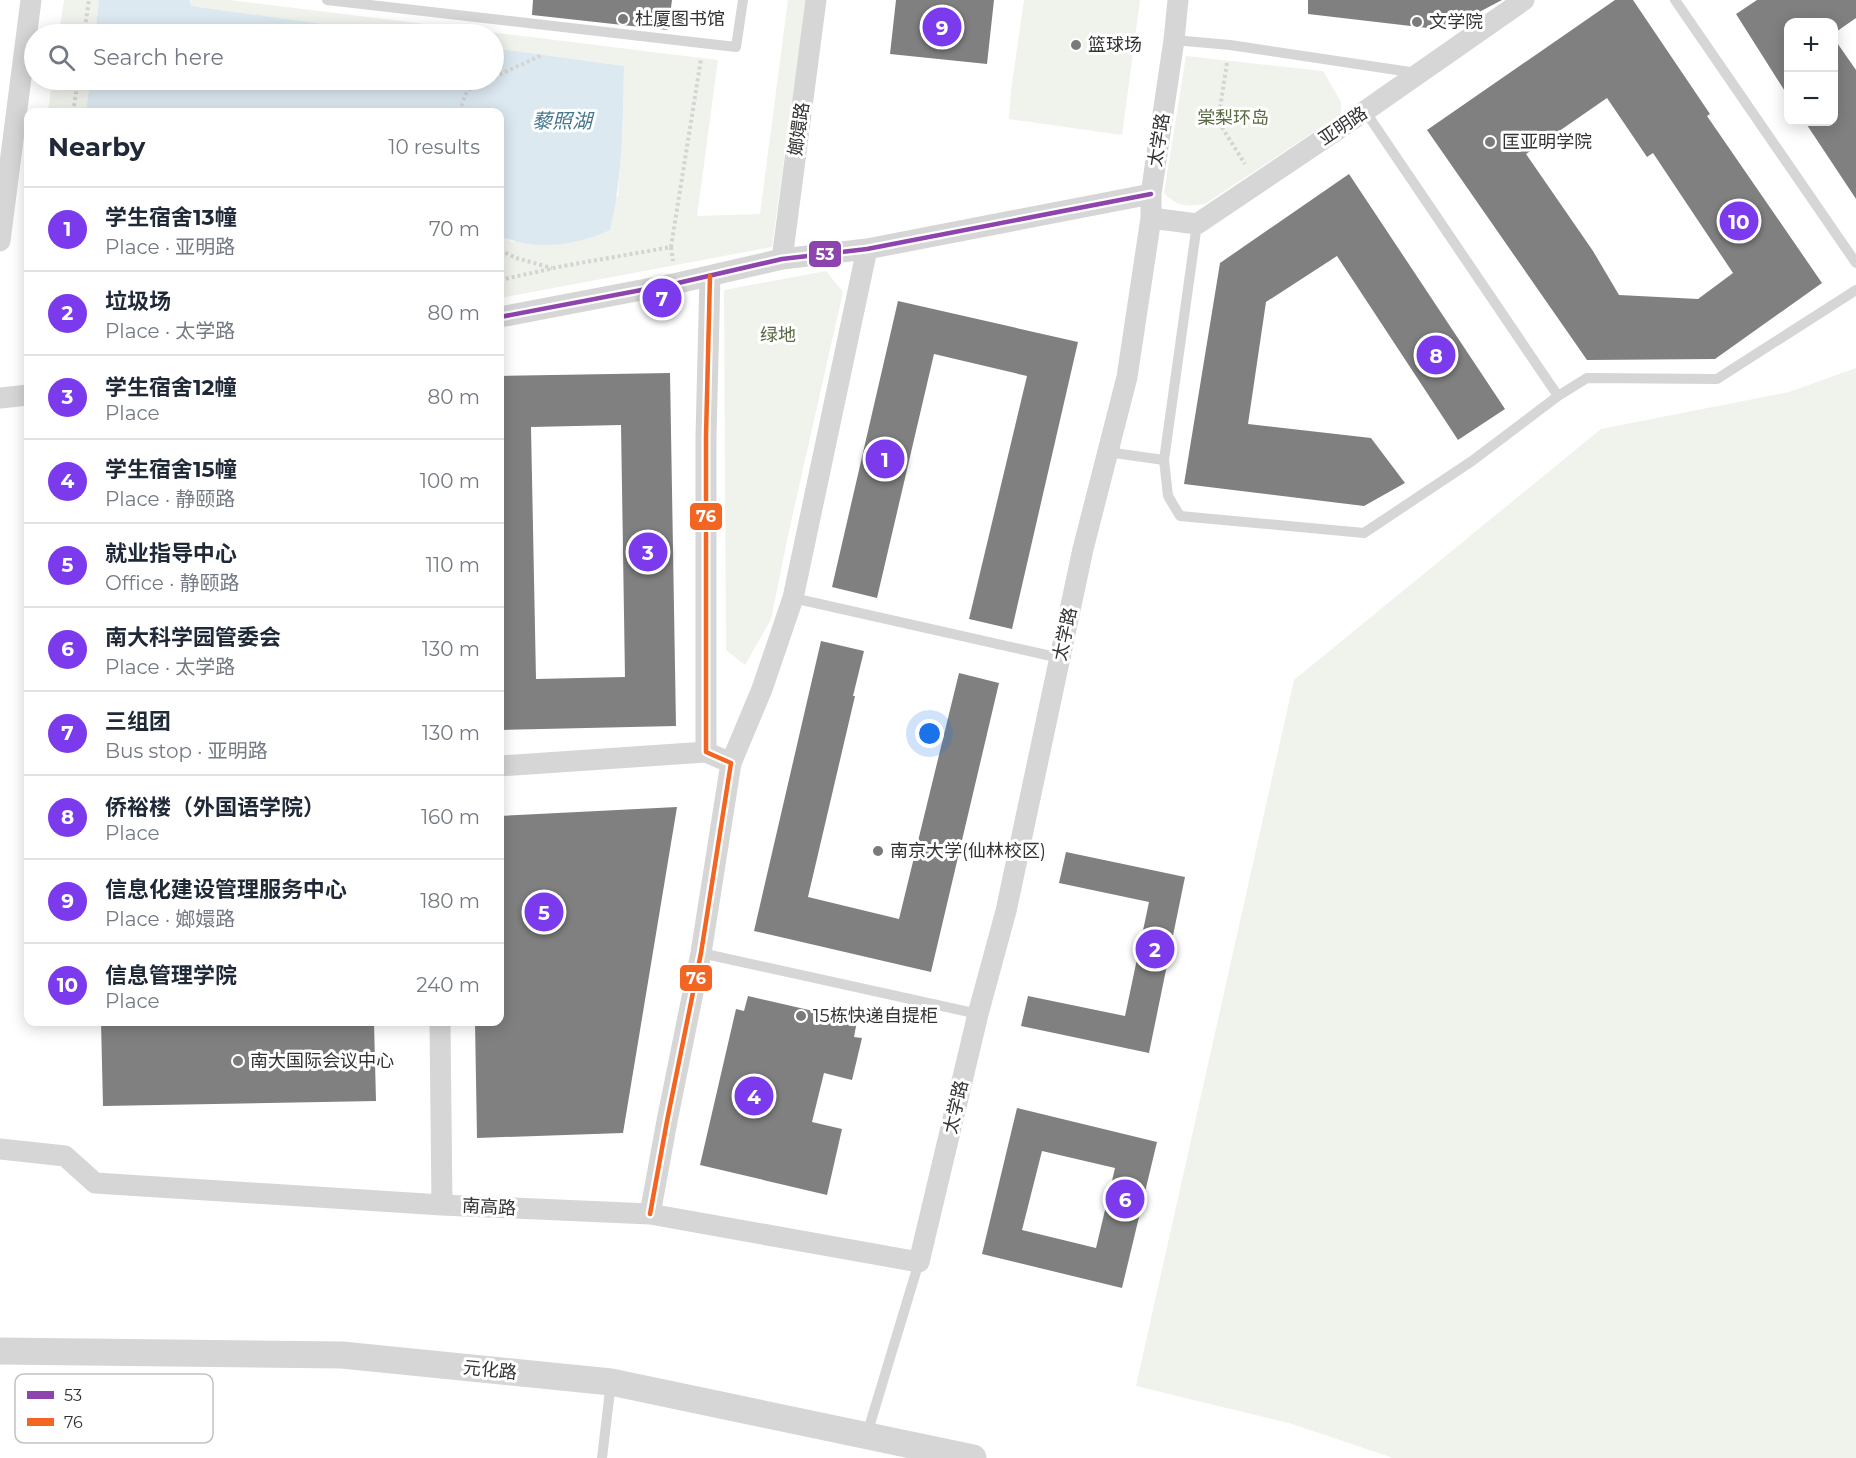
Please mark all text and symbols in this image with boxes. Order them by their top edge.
pin: 9 [922,4,962,50]
place label: 杜厦图书馆 [635,8,725,30]
place label: 文学院 [1429,11,1483,33]
marker: 杜厦图书馆 [616,12,630,26]
marker: 文学院 [1410,15,1424,29]
map controls [1784,18,1838,126]
button: + [1784,18,1838,72]
search box [24,24,504,90]
place label: 篮球场 [1088,34,1142,56]
marker: 篮球场 [1069,38,1083,52]
icon: search [45,41,78,74]
text: Search here [93,44,224,71]
button: − [1784,72,1838,126]
street label: 嫏嬛路 [784,101,814,157]
street label: 亚明路 [1314,102,1372,150]
park label: 棠梨环岛 [1197,107,1269,129]
water label: 藜照湖 [532,109,595,133]
street label: 太学路 [1144,112,1174,168]
text: Nearby [48,131,145,163]
place label: 匡亚明学院 [1502,131,1592,153]
text: 10 results [388,135,480,159]
marker: 匡亚明学院 [1483,135,1497,149]
pin: 10 [1720,198,1758,244]
text: 学生宿舍13幢 [105,204,237,231]
text: 1 [64,217,71,241]
text: 70 m [429,217,480,241]
text: Place · 亚明路 [105,235,235,259]
line badge: 53 [808,240,842,268]
text: 53 [816,245,834,264]
pin: 7 [642,276,682,320]
text: 垃圾场 [105,288,171,315]
text: 2 [62,301,73,325]
text: 80 m [428,301,480,325]
text: Place · 太学路 [105,319,235,343]
park label: 绿地 [760,324,796,346]
pin: 8 [1416,332,1456,378]
text: 学生宿舍12幢 [105,374,237,401]
text: 3 [62,385,73,409]
text: 80 m [428,385,480,409]
text: Place [105,401,160,425]
pin: 1 [866,436,904,482]
text: 学生宿舍15幢 [105,456,237,483]
text: 4 [61,469,74,493]
text: 100 m [420,469,480,493]
text: Place · 静颐路 [105,487,235,511]
line badge: 76 [689,502,723,531]
text: 76 [696,507,716,526]
pin: 3 [628,530,668,574]
text: 就业指导中心 [105,540,237,567]
text: 5 [62,553,73,577]
text: 110 m [426,553,480,577]
text: Office · 静颐路 [105,571,239,595]
street label: 太学路 [1049,605,1081,663]
text: 南大科学园管委会 [105,624,281,651]
text: 6 [61,637,74,661]
text: 130 m [422,637,480,661]
text: Place · 太学路 [105,655,235,679]
text: 三组团 [105,708,171,735]
your location [915,719,944,748]
text: 7 [61,721,74,745]
text: 130 m [422,721,480,745]
text: Bus stop · 亚明路 [105,739,268,763]
text: 侨裕楼（外国语学院） [105,794,325,821]
text: 8 [61,805,74,829]
text: 160 m [421,805,480,829]
text: Place [105,821,160,845]
place label: 南京大学(仙林校区) [890,840,1046,862]
marker: 南京大学(仙林校区) [871,844,885,858]
text: 信息化建设管理服务中心 [105,876,347,903]
text: 9 [61,889,74,913]
text: 180 m [420,889,480,913]
pin: 5 [524,890,564,934]
text: Place · 嫏嬛路 [105,907,235,931]
pin: 2 [1136,926,1174,972]
text: 信息管理学院 [105,962,237,989]
line badge: 76 [679,964,713,992]
text: 76 [686,969,706,988]
text: 10 [57,973,78,997]
text: 240 m [416,973,480,997]
text: Place [105,989,160,1013]
place label: 15栋快递自提柜 [813,1005,938,1027]
marker: 15栋快递自提柜 [794,1009,808,1023]
place label: 南大国际会议中心 [250,1050,394,1072]
marker: 南大国际会议中心 [231,1054,245,1068]
pin: 4 [734,1074,774,1118]
street label: 太学路 [939,1078,973,1136]
pin: 6 [1106,1176,1144,1222]
street label: 南高路 [461,1195,517,1219]
street label: 元化路 [462,1356,518,1384]
legend [15,1374,213,1443]
text: 53 [64,1386,82,1405]
text: 76 [64,1413,83,1432]

